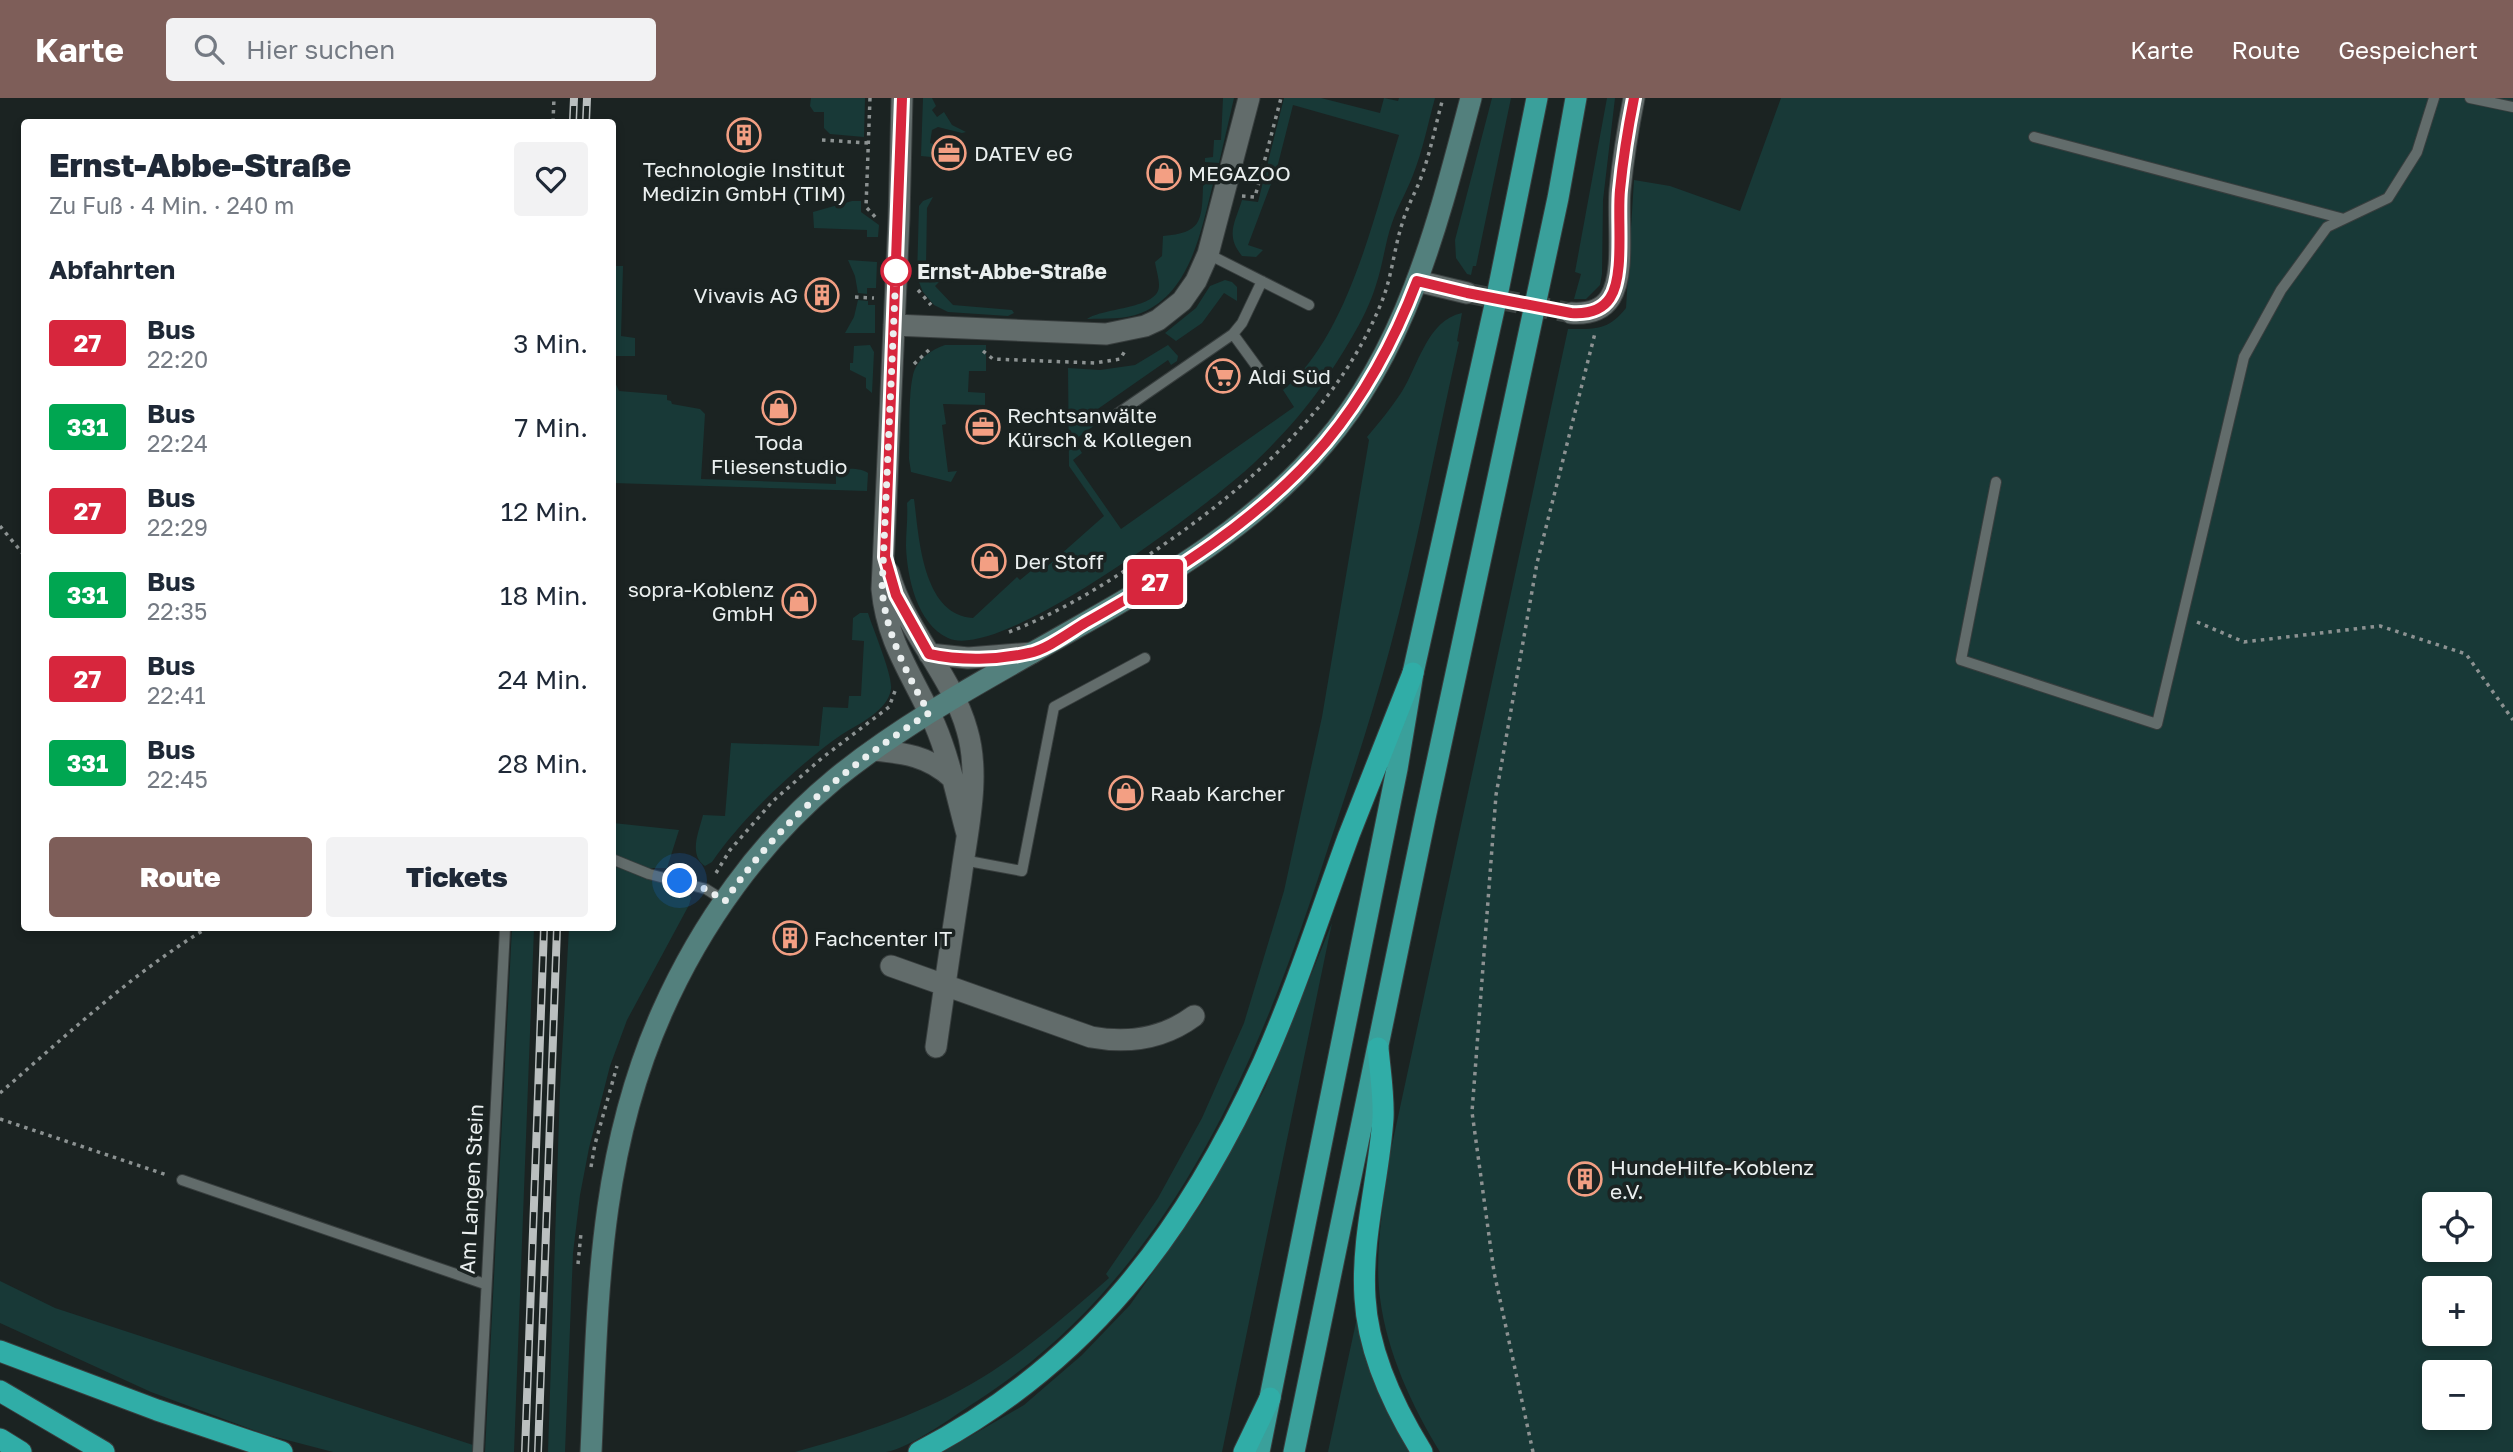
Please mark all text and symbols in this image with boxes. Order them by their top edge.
search box [166,18,656,81]
text: Karte [35,30,124,69]
icon: search [190,30,228,68]
text: Hier suchen [246,34,395,65]
text: Karte [2130,35,2194,64]
text: Route [2232,35,2300,64]
text: Gespeichert [2338,35,2478,64]
building icon: Technologie Institut Medizin GmbH (TIM) [725,116,763,154]
office icon: DATEV eG [930,134,968,172]
place label: DATEV eG [974,140,1073,166]
button: heart [514,142,588,216]
text: Ernst-Abbe-Straße [49,145,351,184]
shop icon: MEGAZOO [1145,154,1183,192]
place label: Technologie Institut Medizin GmbH (TIM) [642,156,846,206]
place label: MEGAZOO [1188,160,1291,186]
text: Zu Fuß · 4 Min. · 240 m [49,191,294,219]
text: Abfahrten [49,254,175,285]
marker: Ernst-Abbe-Straße [881,256,911,286]
place label: Ernst-Abbe-Straße [917,258,1107,284]
building icon: Vivavis AG [803,276,841,314]
place label: Vivavis AG [694,282,798,308]
text: Bus [147,314,195,345]
text: 27 [74,328,101,357]
text: 3 Min. [513,328,588,359]
text: 22:20 [147,345,208,373]
supermarket icon: Aldi Süd [1204,357,1242,395]
place label: Aldi Süd [1248,363,1331,389]
shop icon: Toda Fliesenstudio [760,389,798,427]
text: Bus [147,398,195,429]
place label: Rechtsanwälte Kürsch & Kollegen [1007,402,1192,452]
office icon: Rechtsanwälte Kürsch & Kollegen [964,408,1002,446]
text: 331 [67,412,108,441]
text: 7 Min. [515,412,588,443]
text: 22:24 [147,429,208,457]
place label: Toda Fliesenstudio [711,429,847,479]
text: Bus [147,482,195,513]
text: 27 [74,496,101,525]
text: 12 Min. [501,496,588,527]
text: 22:29 [147,513,208,541]
shop icon: Der Stoff [970,542,1008,580]
place label: Der Stoff [1014,548,1104,574]
line badge: 27 [1124,559,1186,605]
text: Bus [147,566,195,597]
text: 27 [1141,567,1169,596]
place label: sopra-Koblenz GmbH [628,576,774,626]
text: 331 [67,580,108,609]
text: 18 Min. [500,580,588,611]
shop icon: sopra-Koblenz GmbH [780,582,818,620]
text: 22:35 [147,597,207,625]
text: Bus [147,650,195,681]
text: 27 [74,664,101,693]
text: 24 Min. [497,664,588,695]
text: 22:41 [147,681,206,709]
text: Bus [147,734,195,765]
text: 331 [67,748,108,777]
text: 28 Min. [497,748,588,779]
text: 22:45 [147,765,208,793]
shop icon: Raab Karcher [1107,774,1145,812]
place label: Raab Karcher [1150,780,1285,806]
button: Route [49,837,312,917]
button: Tickets [326,837,588,917]
your location [662,863,697,898]
building icon: Fachcenter IT [771,919,809,957]
place label: Fachcenter IT [814,925,952,951]
street label: Am Langen Stein [454,1103,488,1275]
place label: HundeHilfe-Koblenz e.V. [1610,1154,1814,1204]
building icon: HundeHilfe-Koblenz e.V. [1566,1160,1604,1198]
map controls [2422,1192,2492,1430]
button: locate [2422,1192,2492,1262]
button: + [2422,1276,2492,1346]
button: − [2422,1360,2492,1430]

